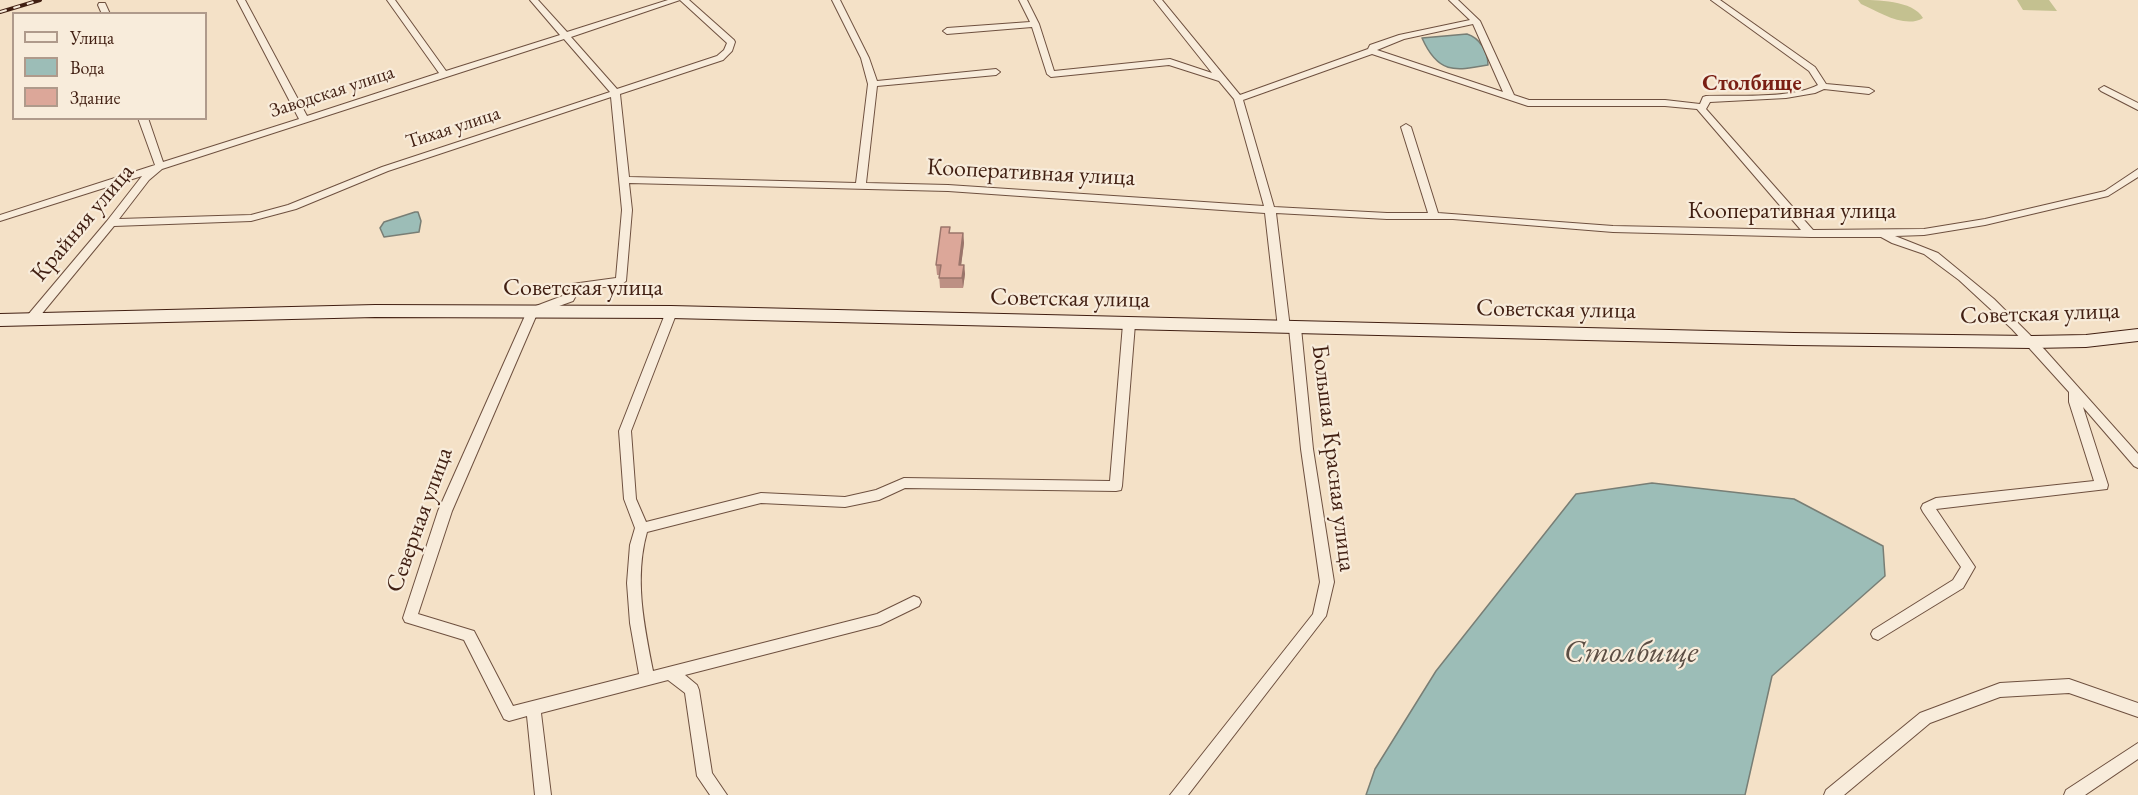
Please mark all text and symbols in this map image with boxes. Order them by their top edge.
legend [12,12,207,120]
text: Улица [70,26,114,49]
text: Вода [70,56,104,79]
street label: Заводская улица [267,61,397,123]
district label: Столбище [1702,71,1802,97]
text: Здание [70,86,120,109]
street label: Тихая улица [403,101,503,155]
street label: Кооперативная улица [926,153,1136,193]
street label: Крайняя улица [25,158,141,288]
street label: Кооперативная улица [1688,197,1896,225]
street label: Советская улица [503,274,663,302]
street label: Советская улица [990,283,1150,315]
street label: Советская улица [1476,294,1636,326]
street label: Советская улица [1960,297,2120,331]
street label: Большая Красная улица [1305,343,1361,573]
street label: Северная улица [380,444,460,596]
water label: Столбище [1564,634,1698,672]

